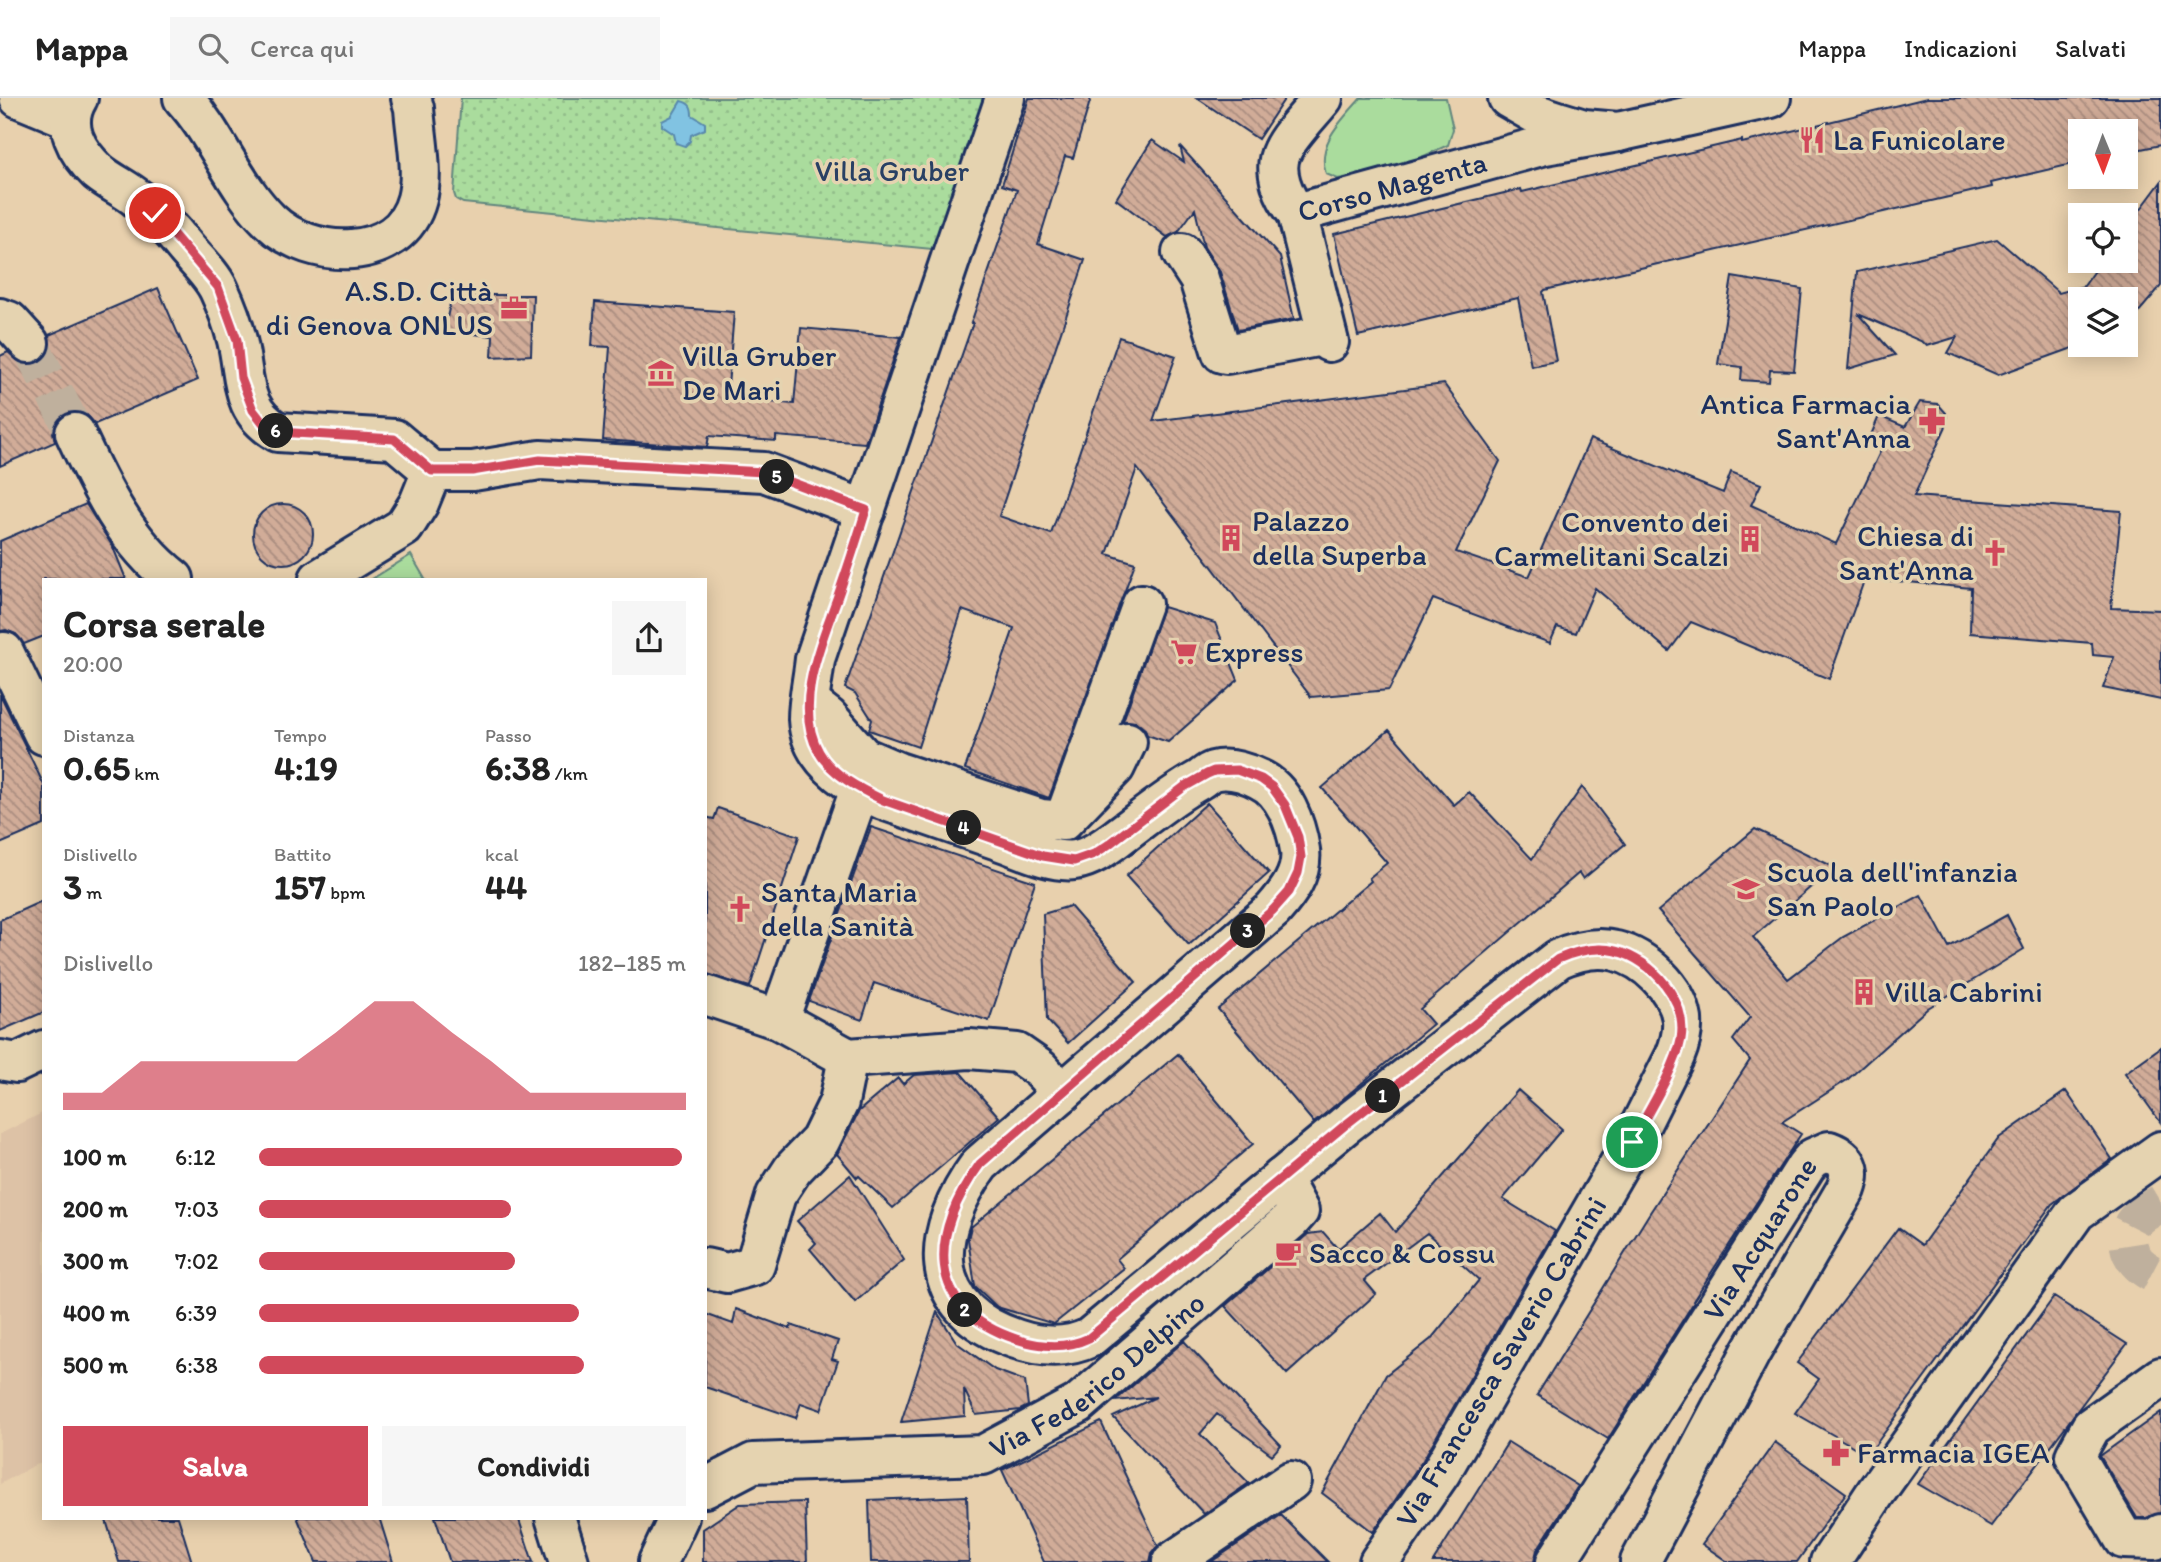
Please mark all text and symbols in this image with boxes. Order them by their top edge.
search box [170,17,660,80]
text: Mappa [35,29,128,68]
icon: search [194,29,232,67]
text: Cerca qui [250,32,354,64]
text: Mappa [1798,34,1866,63]
text: Indicazioni [1904,34,2017,63]
text: Salvati [2055,34,2126,63]
north arrow [2068,119,2138,189]
map controls [2068,119,2138,357]
place label: La Funicolare [1833,121,2006,158]
restaurant icon: La Funicolare [1797,125,1827,155]
street label: Corso Magenta [1293,143,1491,230]
park label: Villa Gruber [815,152,970,189]
pin [125,183,185,243]
icon: check [136,194,174,232]
button: locate [2068,203,2138,273]
place label: A.S.D. Città di Genova ONLUS [266,272,493,343]
button: layers [2068,287,2138,357]
office icon: A.S.D. Città di Genova ONLUS [499,293,529,323]
place label: Villa Gruber De Mari [682,337,837,408]
museum icon: Villa Gruber De Mari [646,358,676,388]
place label: Antica Farmacia Sant'Anna [1700,385,1911,456]
pharmacy icon: Antica Farmacia Sant'Anna [1917,406,1947,436]
pin: 6 [258,414,294,448]
text: 6 [270,419,281,442]
pin: 5 [760,460,794,494]
text: 5 [772,465,781,488]
place label: Palazzo della Superba [1252,502,1427,573]
place label: Convento dei Carmelitani Scalzi [1494,503,1729,574]
place label: Chiesa di Sant'Anna [1839,517,1974,588]
building icon: Palazzo della Superba [1216,523,1246,553]
building icon: Convento dei Carmelitani Scalzi [1735,524,1765,554]
church icon: Chiesa di Sant'Anna [1980,538,2010,568]
text: Corsa serale [63,601,265,647]
button: share [612,601,686,675]
place label: Express [1205,633,1304,670]
supermarket icon: Express [1169,637,1199,667]
text: 20:00 [63,650,123,678]
text: Distanza [63,724,135,747]
text: Tempo [274,724,327,747]
text: Passo [485,724,532,747]
text: 0.65 [63,747,130,789]
text: 4:19 [274,747,338,789]
text: 6:38 [485,747,550,789]
text: km [130,762,159,785]
text: /km [550,762,588,785]
pin: 4 [946,810,982,846]
text: 4 [958,816,969,839]
text: Dislivello [63,843,138,866]
text: Battito [274,843,331,866]
text: kcal [485,843,519,866]
place label: Scuola dell'infanzia San Paolo [1767,853,2018,924]
text: 3 [63,866,82,908]
text: 157 [274,866,326,908]
text: 44 [485,866,527,908]
place label: Santa Maria della Sanità [761,873,918,944]
school or university icon: Scuola dell'infanzia San Paolo [1731,874,1761,904]
text: m [82,881,102,904]
text: bpm [326,881,366,904]
church icon: Santa Maria della Sanità [725,894,755,924]
pin: 3 [1230,914,1266,948]
text: 3 [1242,919,1253,942]
text: Dislivello [63,949,153,977]
text: 182–185 m [578,949,686,977]
place label: Villa Cabrini [1885,973,2043,1010]
building icon: Villa Cabrini [1849,977,1879,1007]
pin: 1 [1366,1079,1400,1114]
text: 1 [1378,1084,1387,1107]
pin [1602,1112,1662,1172]
icon: arrive [1613,1123,1651,1161]
text: 100 m [63,1143,127,1171]
text: 6:12 [175,1143,216,1171]
street label: Via Acquarone [1694,1150,1825,1327]
street label: Via Francesca Saverio Cabrini [1387,1189,1614,1534]
text: 200 m [63,1195,128,1223]
text: 7:03 [175,1195,219,1223]
place label: Sacco & Cossu [1309,1234,1495,1271]
cafe icon: Sacco & Cossu [1273,1238,1303,1268]
text: 300 m [63,1247,128,1275]
text: 7:02 [175,1247,218,1275]
street label: Via Federico Delpino [983,1284,1212,1466]
pin: 2 [948,1292,982,1328]
text: 2 [960,1298,970,1321]
text: 400 m [63,1299,130,1327]
text: 6:39 [175,1299,217,1327]
text: 500 m [63,1351,128,1379]
text: 6:38 [175,1351,218,1379]
button: Salva [63,1426,368,1506]
button: Condividi [382,1426,686,1506]
place label: Farmacia IGEA [1857,1434,2050,1471]
pharmacy icon: Farmacia IGEA [1821,1438,1851,1468]

